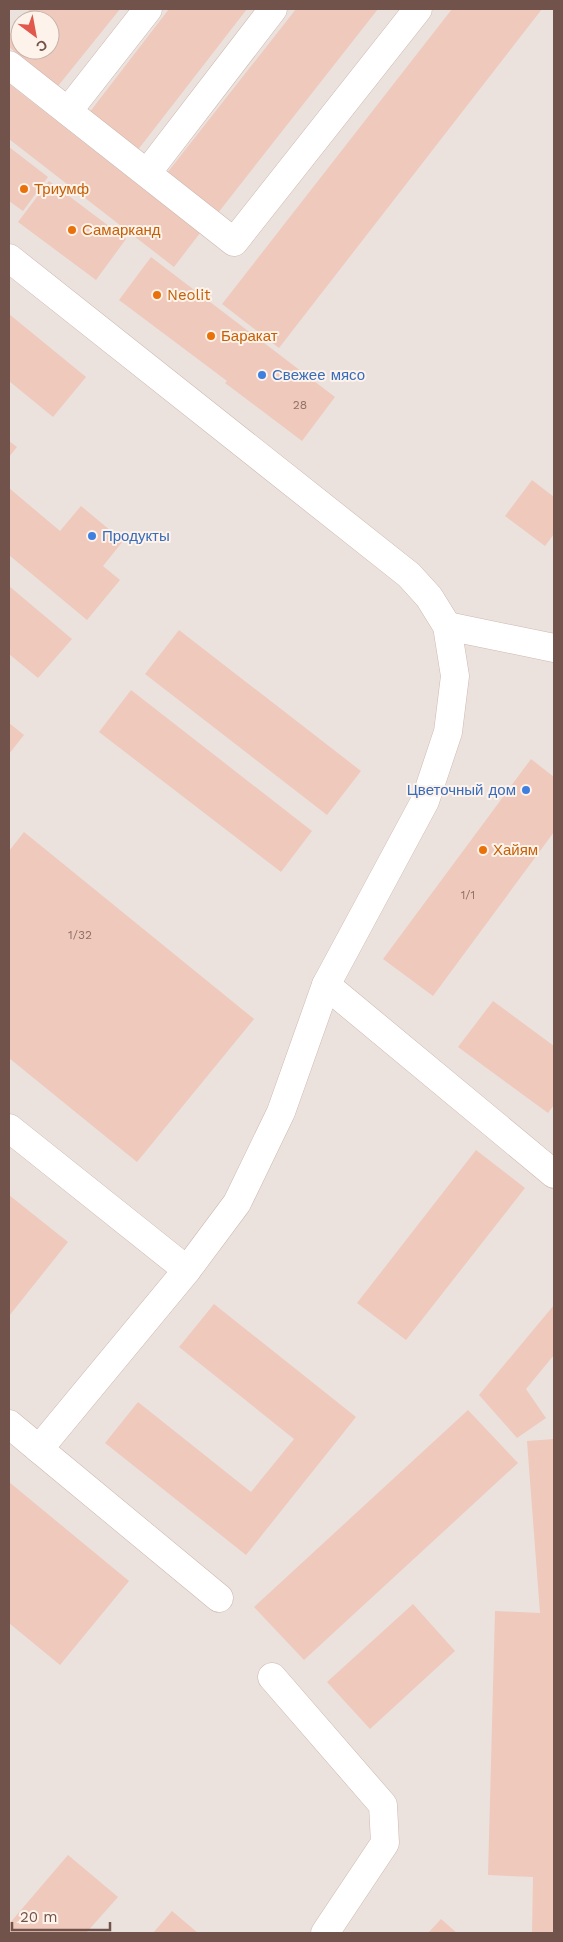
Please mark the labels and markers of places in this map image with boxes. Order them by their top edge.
place label: Триумф [34,180,89,198]
marker: Триумф [18,183,30,195]
place label: Самарканд [82,221,161,239]
marker: Самарканд [66,224,78,236]
place label: Neolit [167,286,211,304]
marker: Neolit [151,289,163,301]
place label: Баракат [221,327,278,345]
marker: Баракат [205,330,217,342]
place label: Свежее мясо [272,366,365,384]
marker: Свежее мясо [256,369,268,381]
place label: Продукты [102,527,170,545]
marker: Продукты [86,530,98,542]
place label: Цветочный дом [407,781,516,799]
marker: Цветочный дом [520,784,532,796]
place label: Хайям [493,841,538,859]
marker: Хайям [477,844,489,856]

